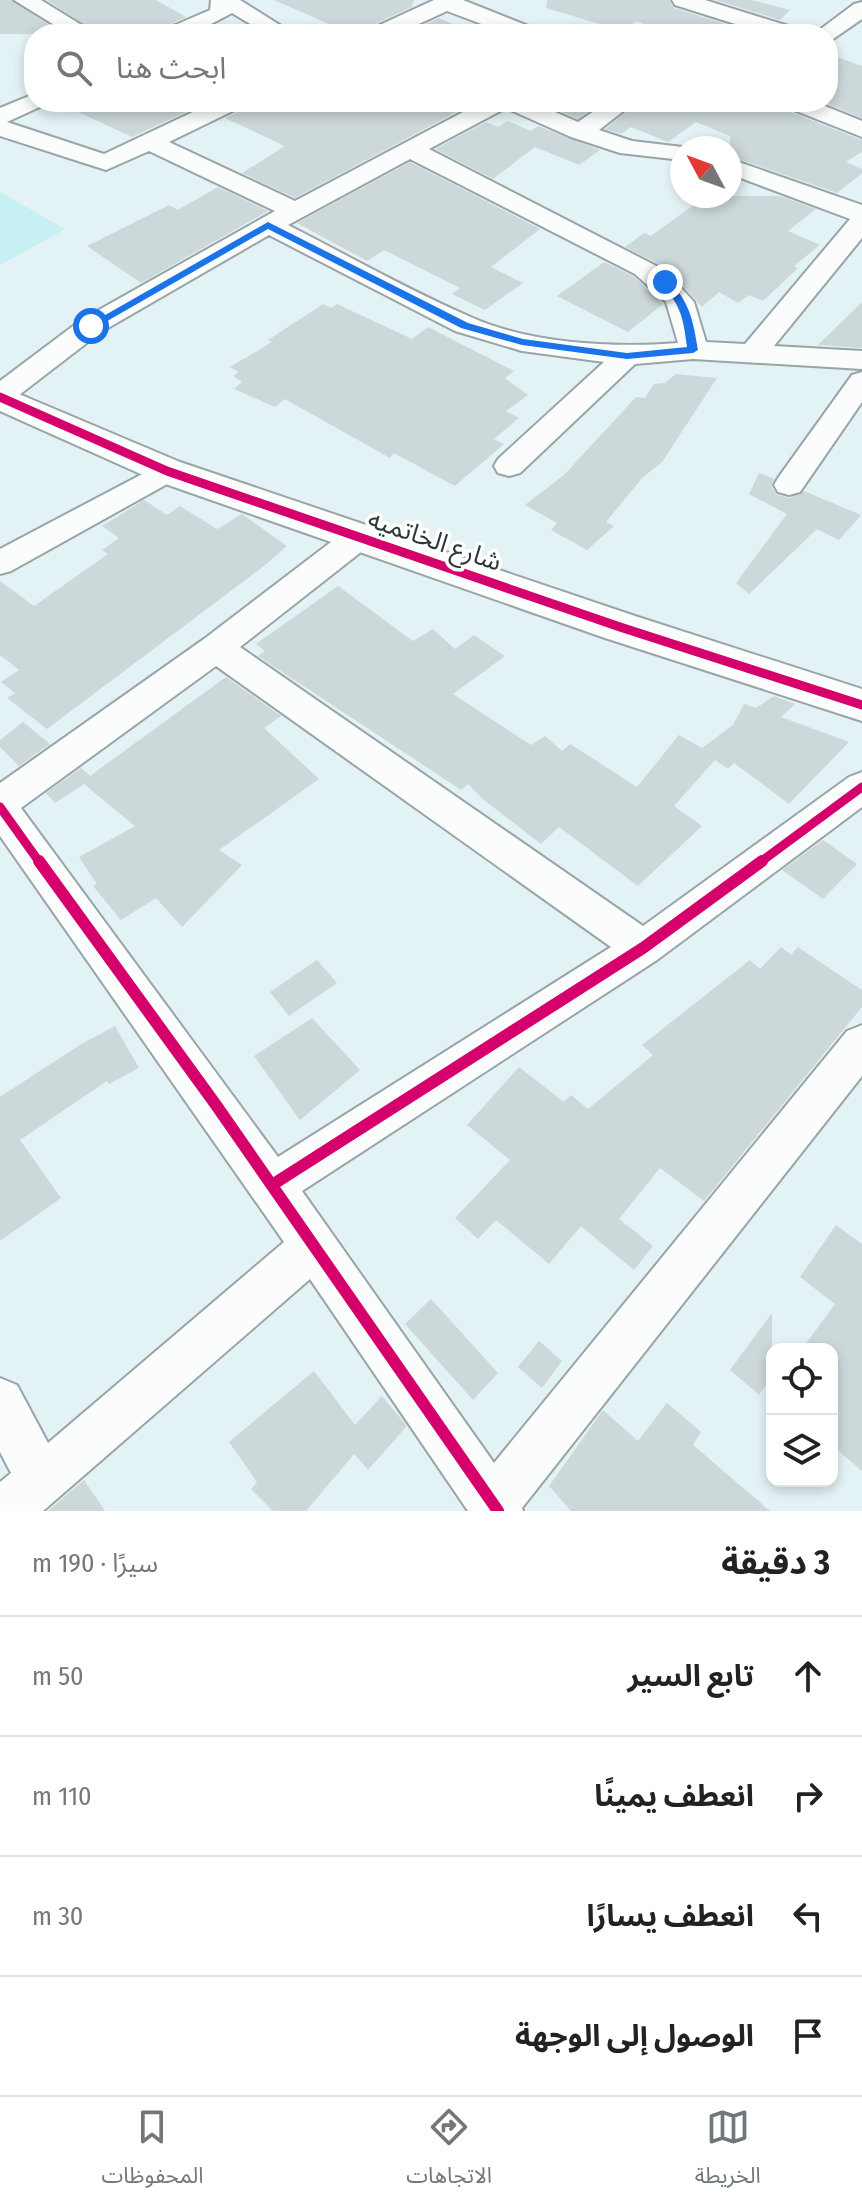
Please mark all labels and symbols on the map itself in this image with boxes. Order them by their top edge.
north arrow [670,136,742,208]
route end [647,264,683,300]
route start [73,308,109,344]
street label: شارع الخاتميه [363,503,506,581]

